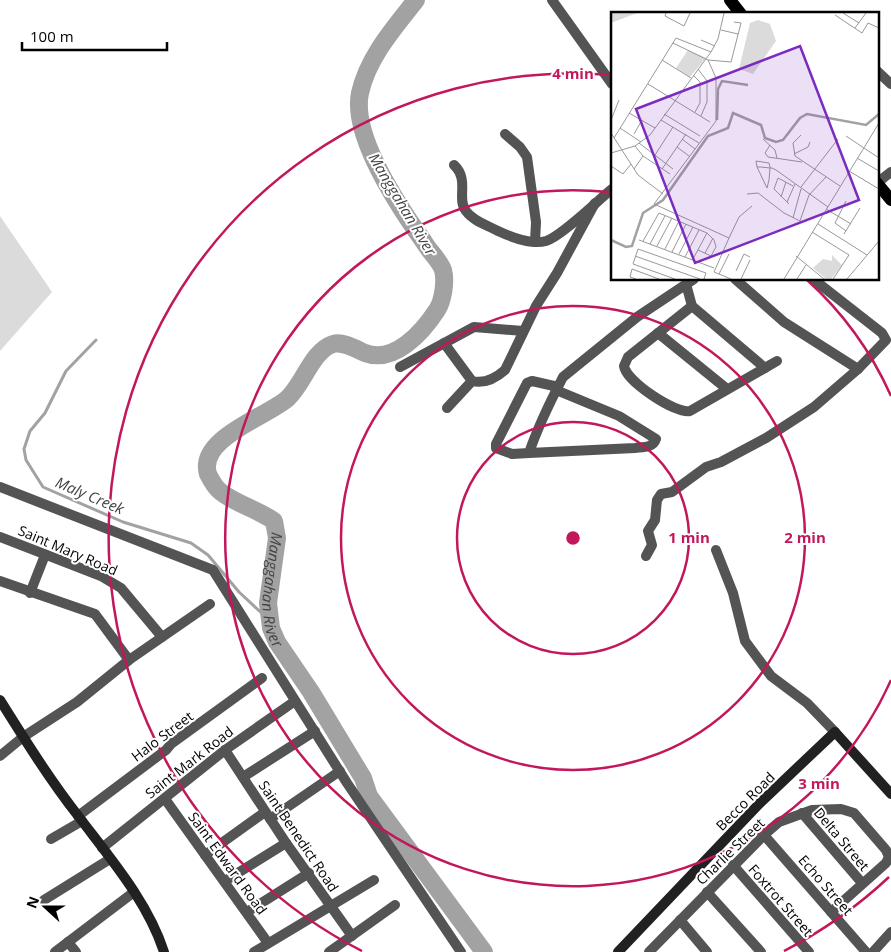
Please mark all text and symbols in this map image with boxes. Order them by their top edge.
inset map [611,12,878,280]
scale bar [22,20,168,52]
text: 100 m [30,26,74,46]
text: 4 min [552,63,594,83]
water label: Manggahan River [365,149,442,260]
water label: Maly Creek [53,472,128,519]
street label: Saint Mary Road [15,520,121,580]
text: 1 min [668,527,710,547]
text: 2 min [784,527,826,547]
centre of rings [564,529,582,547]
water label: Manggahan River [258,531,288,652]
street label: Halo Street [127,707,197,765]
street label: Saint Mark Road [141,722,237,802]
street label: Becco Road [711,767,779,835]
text: 3 min [798,773,840,793]
street label: Saint Benedict Road [255,777,343,895]
street label: Delta Street [810,803,874,875]
street label: Saint Edward Road [184,808,272,918]
street label: Charlie Street [692,813,768,889]
street label: Echo Street [794,851,858,919]
street label: Foxtrot Street [744,860,818,940]
north arrow [20,882,70,932]
text: N [21,893,43,911]

